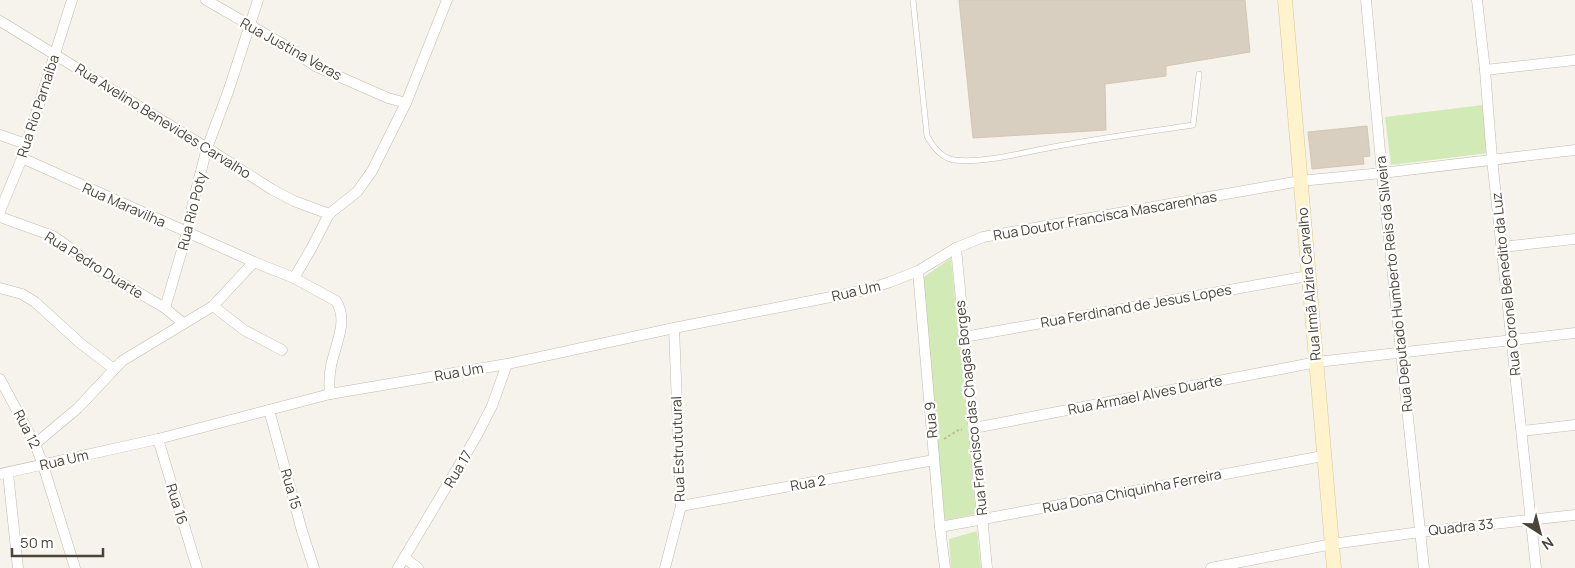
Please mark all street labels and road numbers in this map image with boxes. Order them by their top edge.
street label: Rua Justina Veras [237,13,345,84]
street label: Rua Rio Parnaíba [12,52,63,160]
street label: Rua Avelino Benevides Carvalho [72,59,255,183]
street label: Rua Deputado Humberto Reis da Silveira [1371,155,1416,413]
street label: Rua Rio Poty [173,169,211,252]
street label: Rua Maravilha [80,178,169,231]
street label: Rua Doutor Francisca Mascarenhas [992,186,1218,245]
street label: Rua Coronel Benedito da Luz [1486,191,1525,377]
street label: Rua Irmã Alzira Carvalho [1292,207,1325,361]
street label: Rua Pedro Duarte [41,227,147,302]
street label: Rua Um [830,276,882,305]
street label: Rua Ferdinand de Jesus Lopes [1039,279,1233,332]
street label: Rua Francisco das Chagas Borges [950,299,991,517]
street label: Rua Um [433,358,485,385]
street label: Rua Armael Alves Duarte [1066,370,1224,419]
street label: Rua Estrututural [666,396,689,502]
street label: Rua 9 [919,401,942,439]
street label: Rua 12 [10,406,45,451]
street label: Rua Um [38,445,90,474]
street label: Rua 17 [439,447,476,491]
street label: Rua Dona Chiquinha Ferreira [1041,464,1223,517]
street label: Rua 15 [277,466,306,511]
street label: Rua 2 [789,470,827,495]
street label: Rua 16 [162,481,193,527]
street label: Quadra 33 [1427,514,1494,539]

